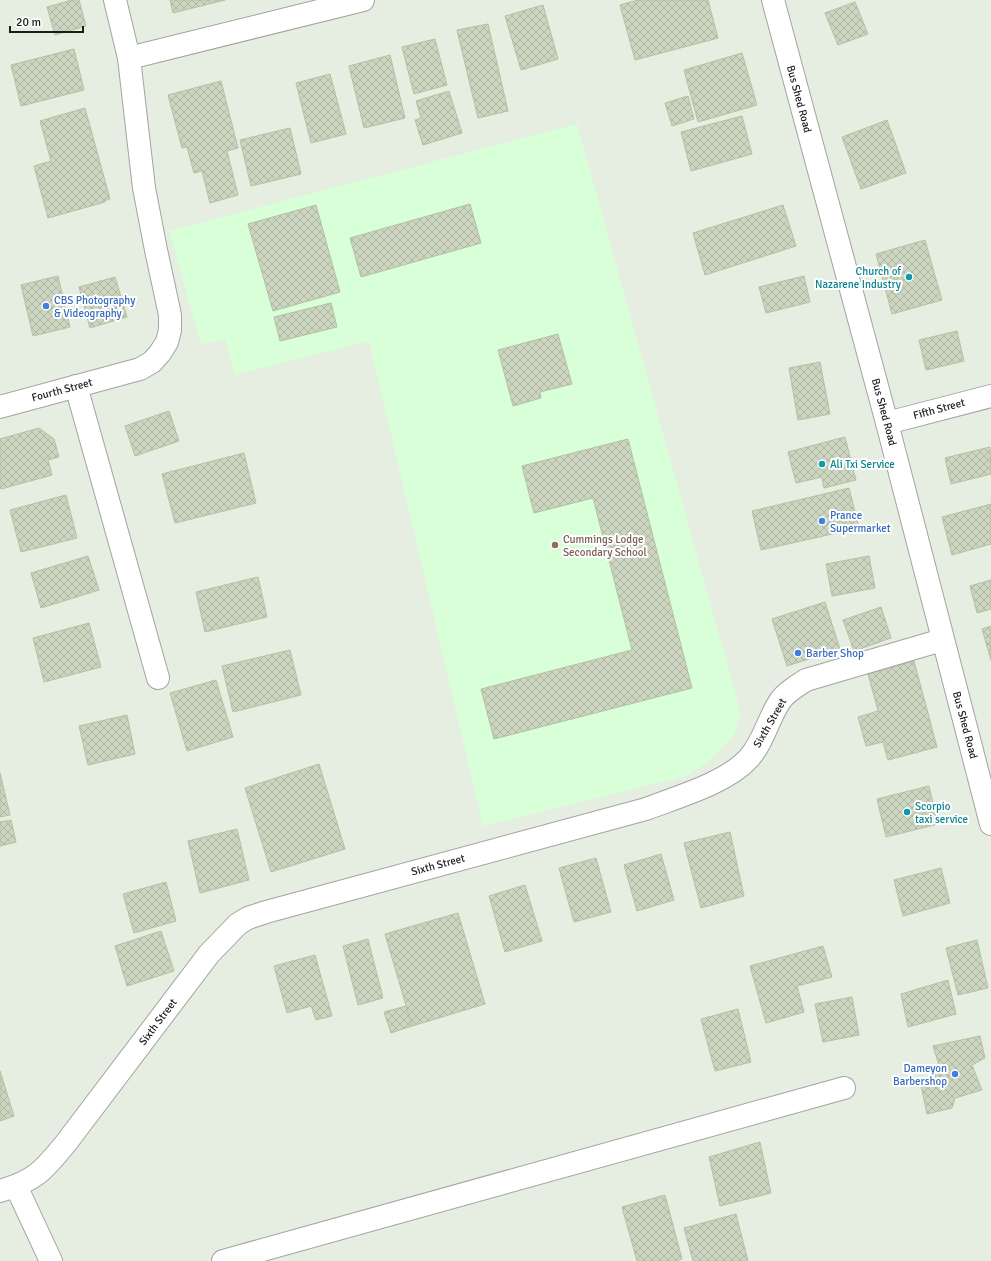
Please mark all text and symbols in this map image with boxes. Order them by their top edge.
scale bar [10,8,83,34]
text: 20 m [16,15,41,30]
street label: Bus Shed Road [784,64,814,134]
place label: Church of Nazarene Industry [815,265,902,291]
marker: Church of Nazarene Industry [904,272,914,282]
place label: CBS Photography & Videography [54,294,136,320]
marker: CBS Photography & Videography [41,301,51,311]
street label: Fourth Street [30,376,94,404]
street label: Bus Shed Road [869,377,899,447]
street label: Fifth Street [912,396,966,422]
place label: Ali Txi Service [830,458,895,471]
marker: Ali Txi Service [817,459,827,469]
place label: Prance Supermarket [830,509,891,535]
marker: Prance Supermarket [817,516,827,526]
place label: Cummings Lodge Secondary School [563,533,647,559]
marker: Cummings Lodge Secondary School [550,540,560,550]
place label: Barber Shop [806,647,864,660]
marker: Barber Shop [793,648,803,658]
street label: Bus Shed Road [950,690,980,760]
street label: Sixth Street [751,696,789,750]
place label: Scorpio taxi service [915,800,968,826]
marker: Scorpio taxi service [902,807,912,817]
street label: Sixth Street [410,852,466,878]
street label: Sixth Street [136,996,180,1048]
place label: Dameyon Barbershop [893,1062,947,1088]
marker: Dameyon Barbershop [950,1069,960,1079]

